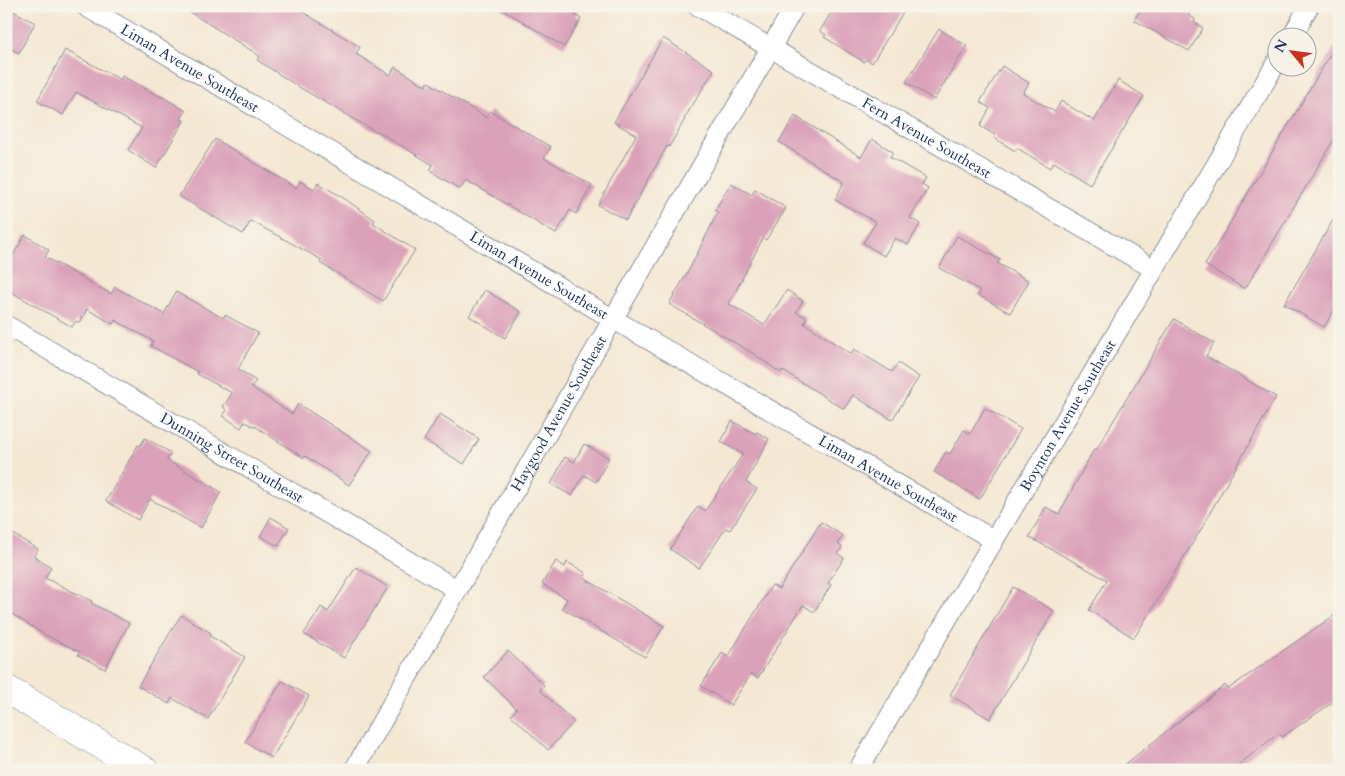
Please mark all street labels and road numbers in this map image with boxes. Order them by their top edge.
street label: Liman Avenue Southeast [117,19,263,117]
street label: Fern Avenue Southeast [858,93,995,183]
street label: Liman Avenue Southeast [466,226,612,324]
street label: Haygood Avenue Southeast [506,332,611,495]
street label: Boynton Avenue Southeast [1015,336,1120,495]
street label: Dunning Street Southeast [157,408,307,507]
street label: Liman Avenue Southeast [815,430,962,527]

